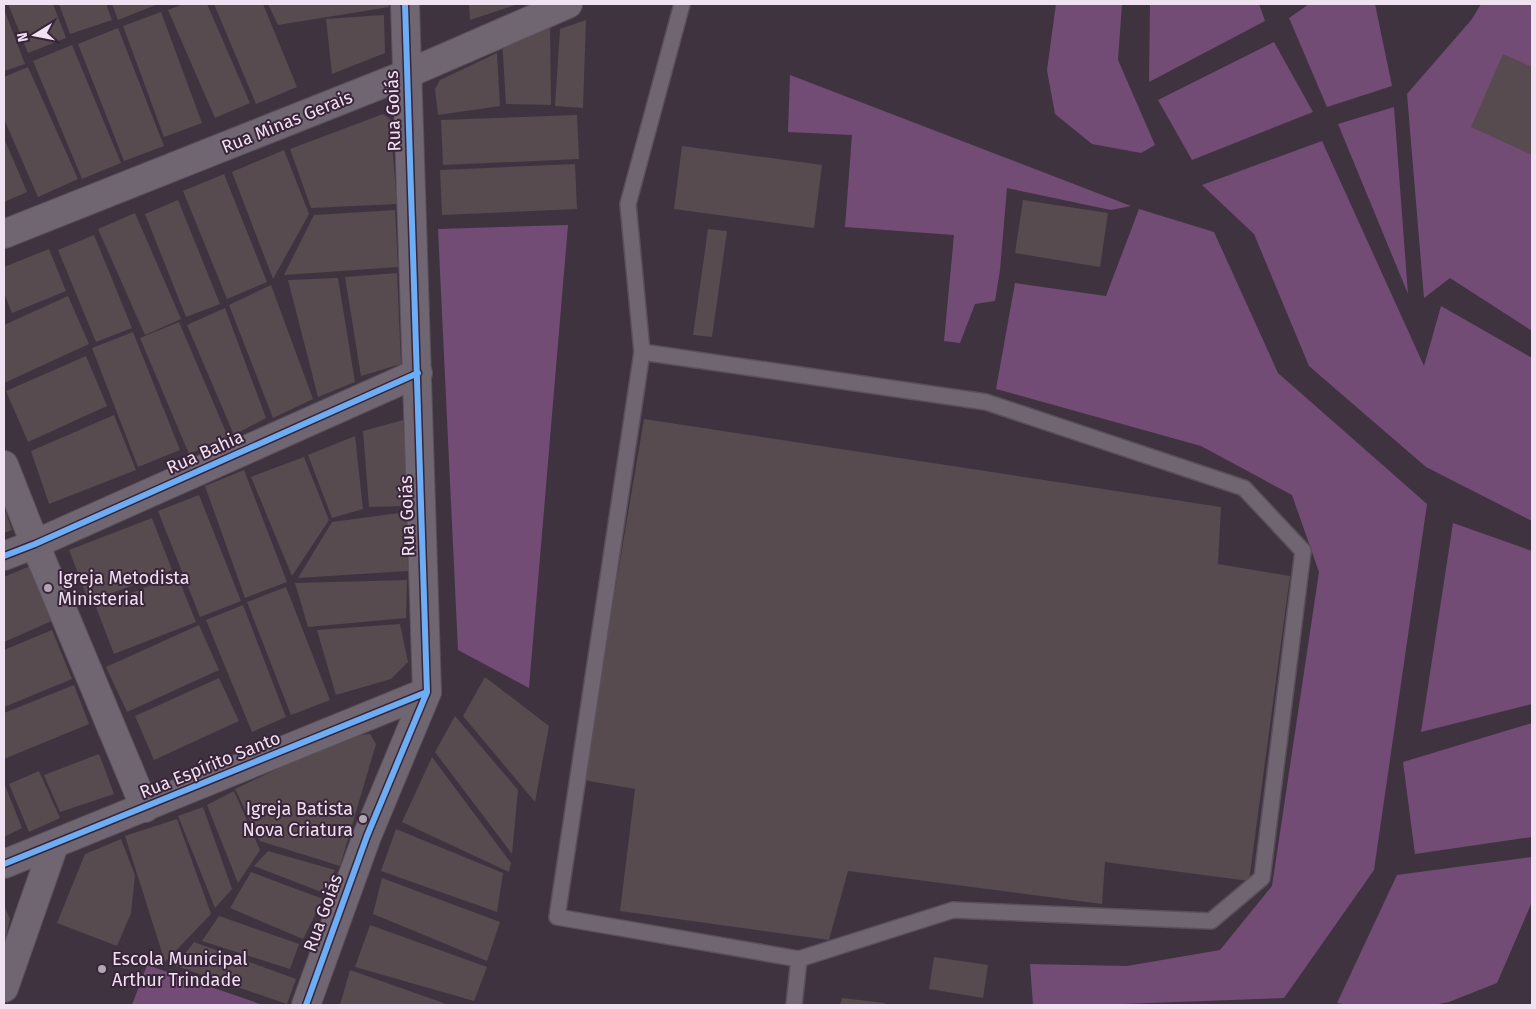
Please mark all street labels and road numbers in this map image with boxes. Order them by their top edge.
street label: Rua Goiás [381,70,405,152]
street label: Rua Minas Gerais [218,86,356,158]
street label: Rua Bahia [163,425,247,479]
street label: Rua Goiás [395,475,419,557]
street label: Rua Espírito Santo [136,727,284,803]
street label: Rua Goiás [299,871,347,955]

